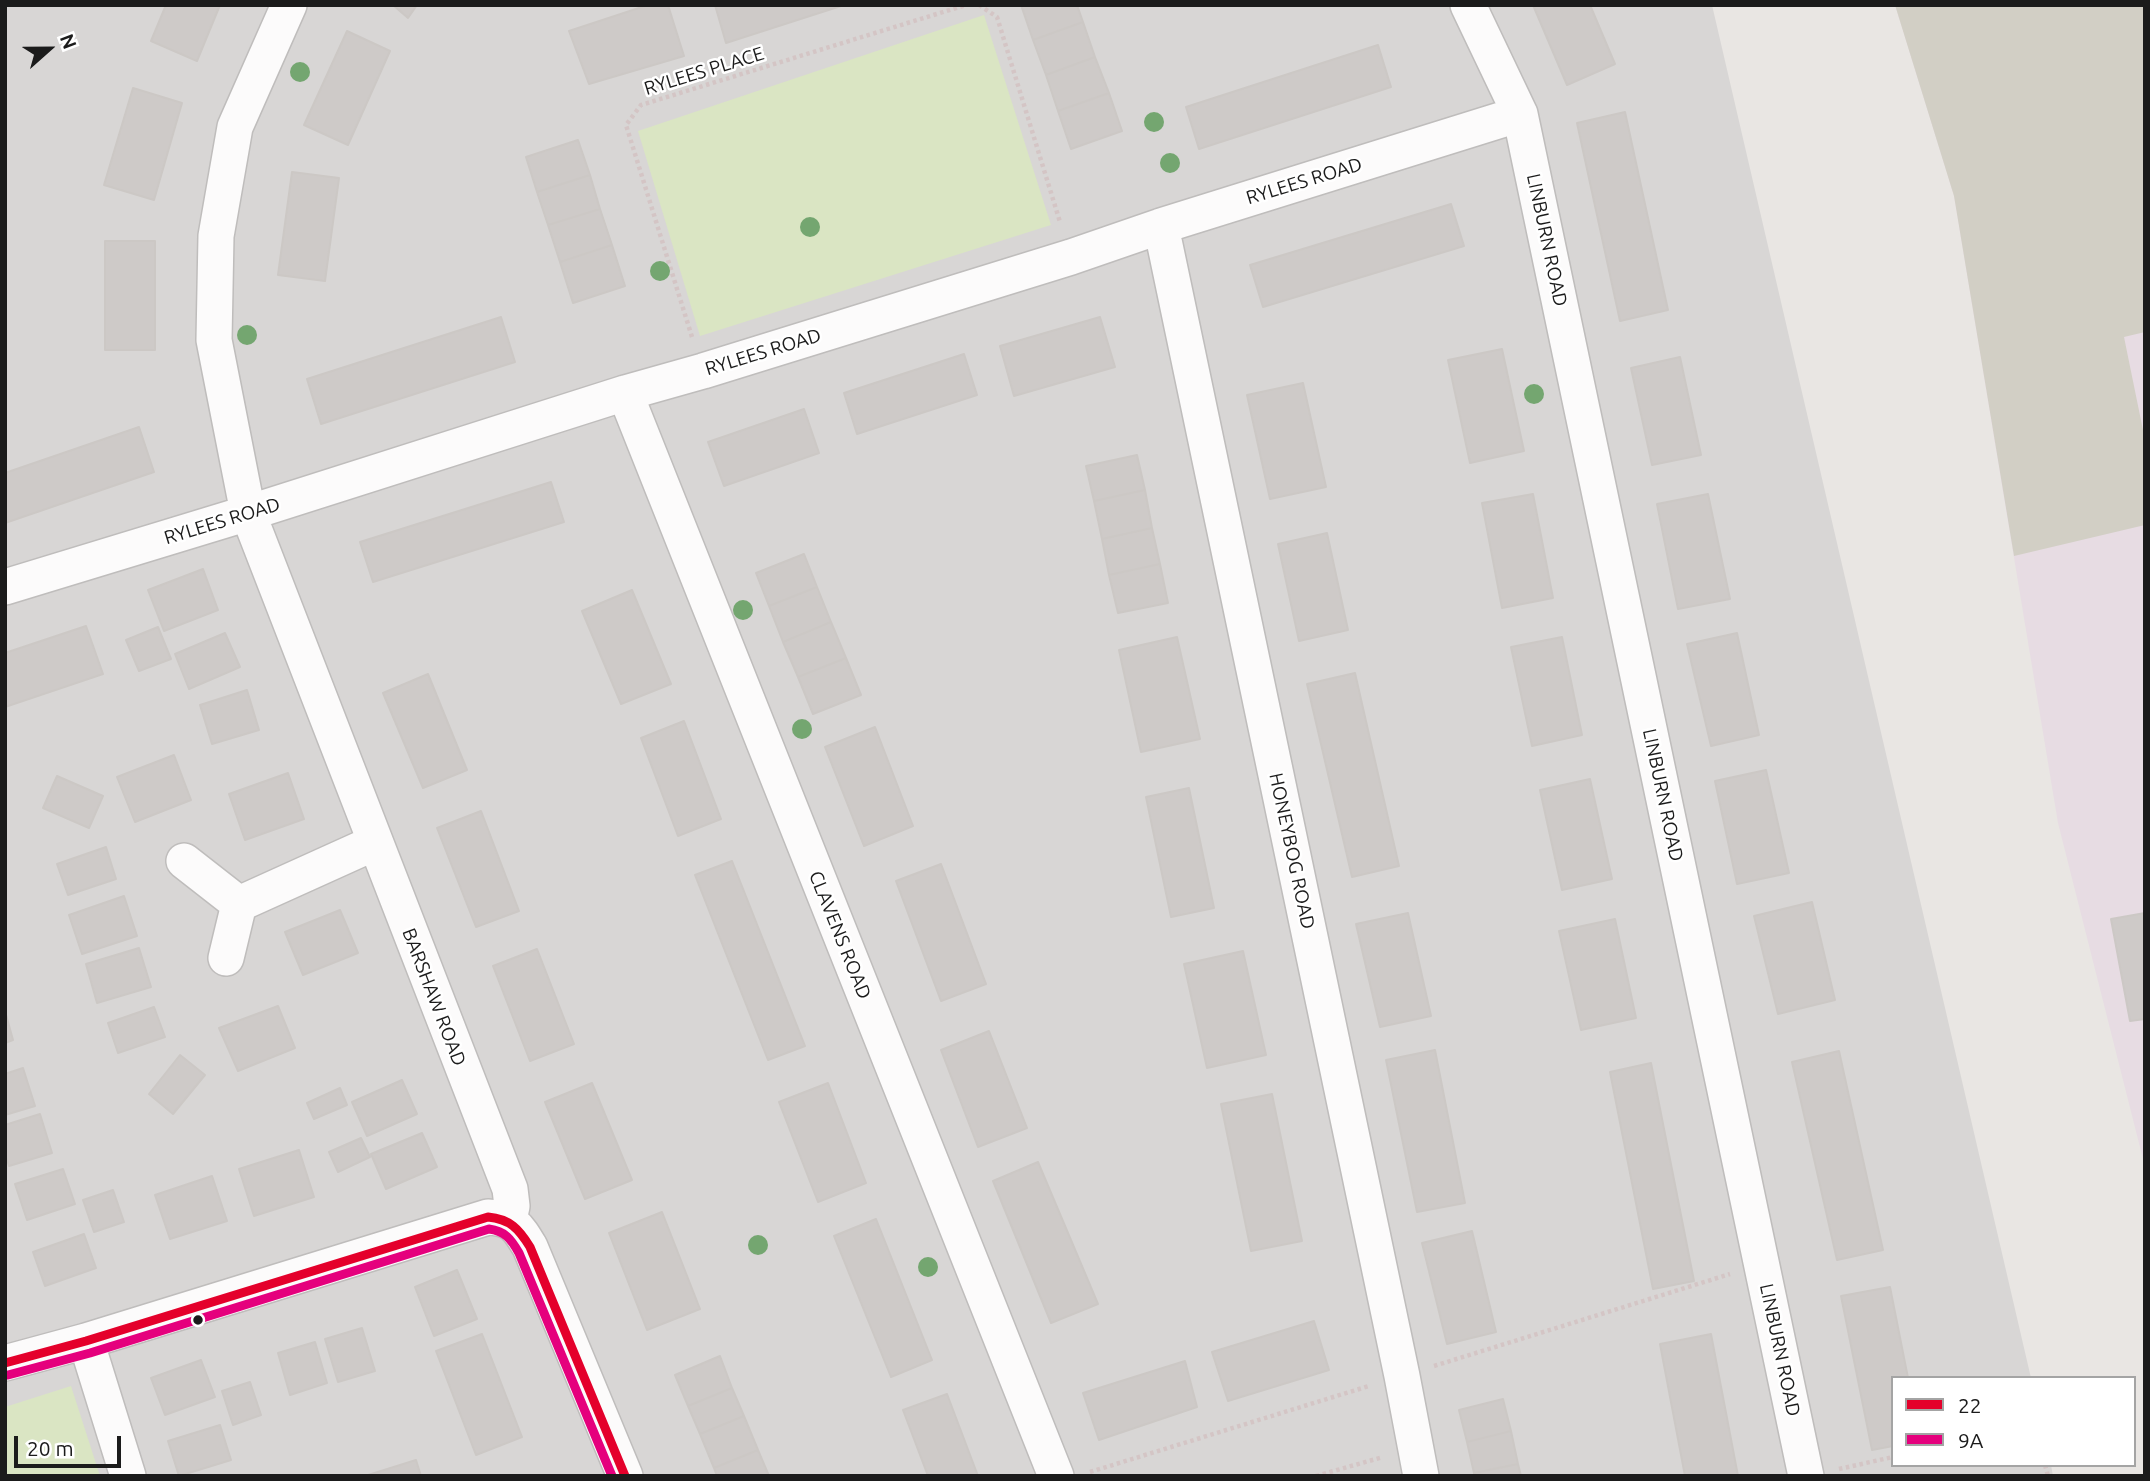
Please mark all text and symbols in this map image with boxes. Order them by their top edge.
north arrow [14,14,84,84]
text: N [56,31,81,52]
street label: RYLEES PLACE [641,42,767,100]
street label: RYLEES ROAD [1243,153,1365,209]
street label: LINBURN ROAD [1522,172,1572,308]
street label: RYLEES ROAD [702,324,824,380]
street label: RYLEES ROAD [161,493,283,549]
street label: LINBURN ROAD [1638,727,1688,863]
street label: HONEYBOG ROAD [1264,771,1320,931]
street label: CLAVENS ROAD [804,868,876,1002]
street label: BARSHAW ROAD [397,925,471,1069]
street label: LINBURN ROAD [1755,1282,1805,1418]
unlabelled marker [191,1313,205,1327]
legend [1891,1376,2136,1467]
text: 22 [1958,1393,1982,1417]
scale bar [18,1422,124,1466]
text: 9A [1958,1428,1984,1452]
text: 20 m [27,1436,74,1460]

